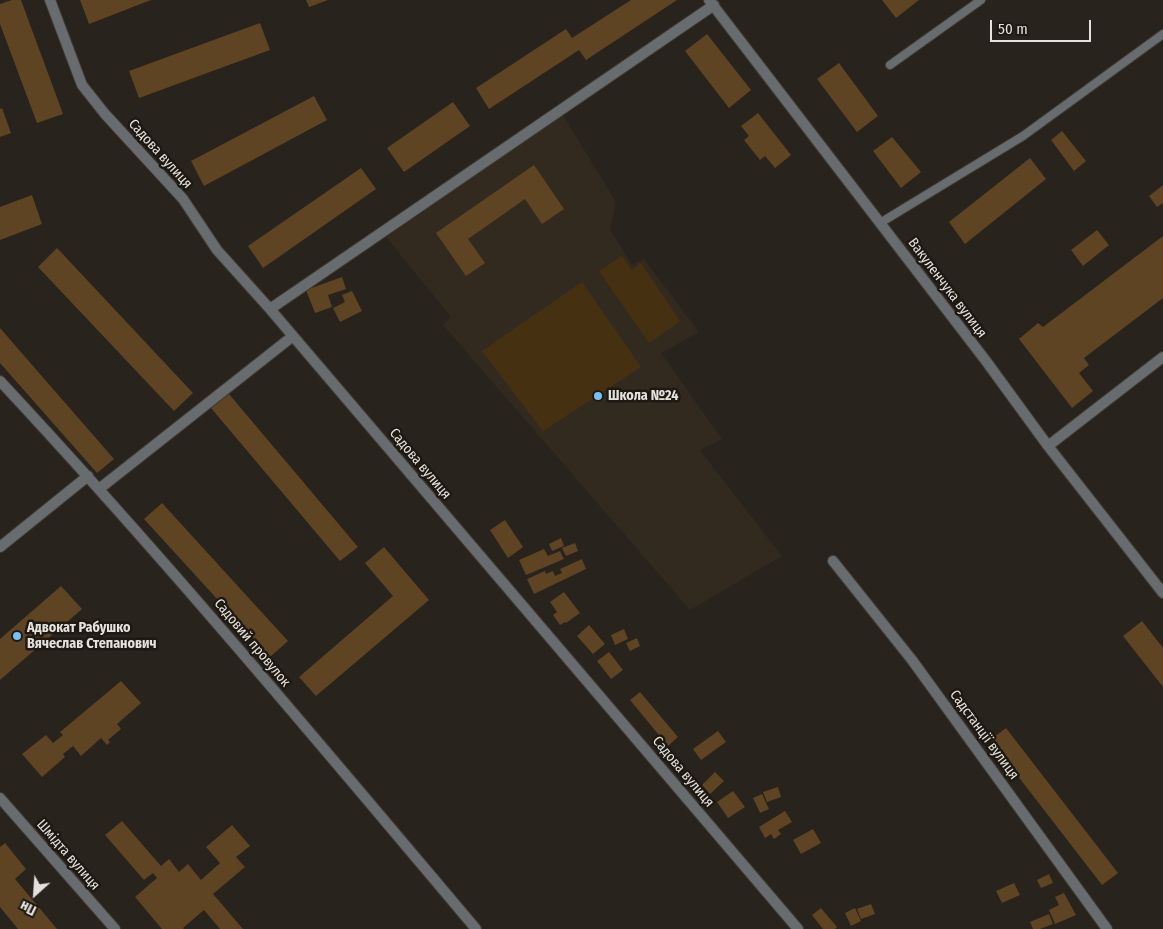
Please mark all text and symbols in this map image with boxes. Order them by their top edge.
scale bar [993,10,1094,42]
text: 50 m [998,20,1028,38]
street label: Садова вулиця [125,116,195,192]
street label: Вакуленчука вулиця [904,235,990,341]
place label: Школа №24 [608,388,678,404]
marker: Школа №24 [592,390,604,402]
street label: Садова вулиця [386,425,454,503]
street label: Садовий провулок [210,596,294,690]
place label: Адвокат Рабушко Вячеслав Степанович [27,620,157,652]
marker: Адвокат Рабушко Вячеслав Степанович [11,630,23,642]
street label: Садстанції вулиця [946,687,1022,783]
street label: Садова вулиця [649,733,717,811]
street label: Шмідта вулиця [33,816,103,894]
north arrow [10,869,60,919]
text: Пн [17,897,39,919]

